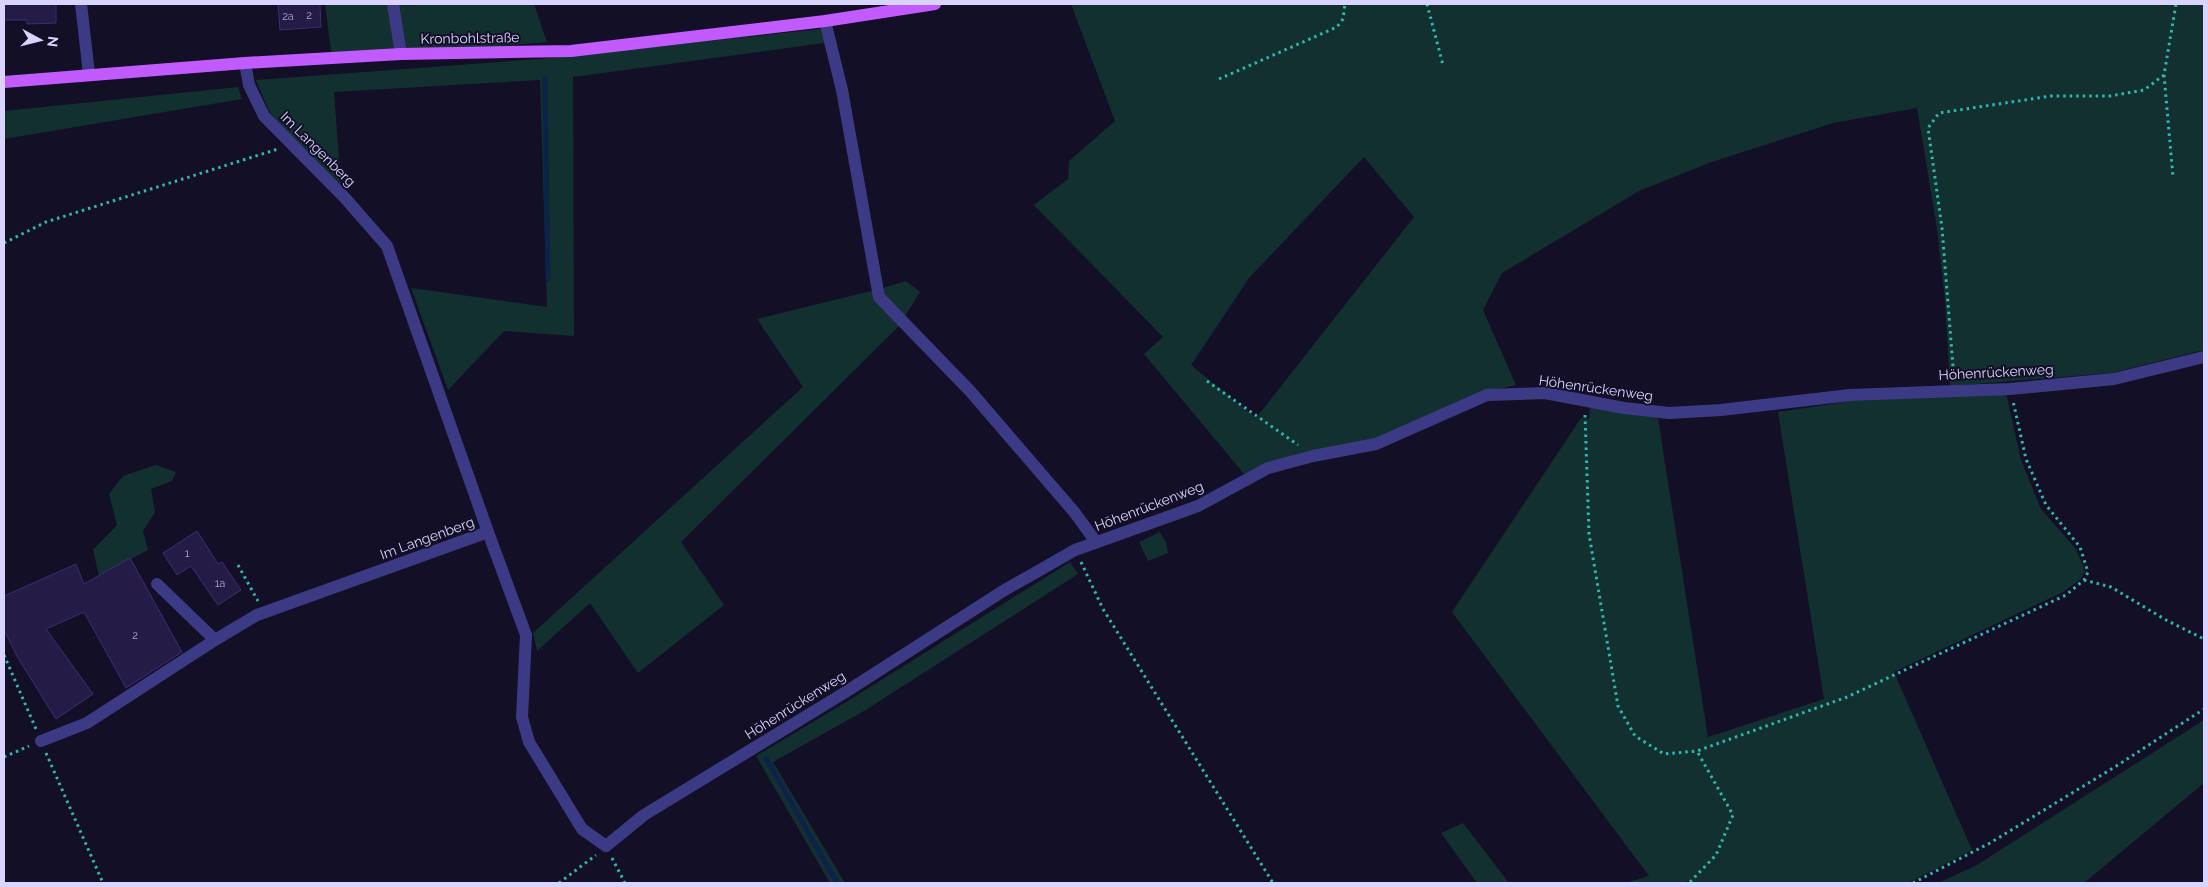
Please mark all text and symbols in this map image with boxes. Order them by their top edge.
house number: 2 [306,9,312,22]
house number: 2a [282,10,294,23]
north arrow [15,15,65,65]
street label: Kronbohlstraße [420,29,520,47]
text: N [44,35,61,48]
street label: Im Langenberg [277,108,359,190]
street label: Höhenrückenweg [1938,361,2054,383]
street label: Höhenrückenweg [1538,372,1654,404]
street label: Höhenrückenweg [1092,478,1206,534]
street label: Im Langenberg [378,514,476,562]
house number: 1 [185,547,190,560]
house number: 1a [215,577,225,590]
house number: 2 [132,629,138,642]
street label: Höhenrückenweg [742,668,848,742]

